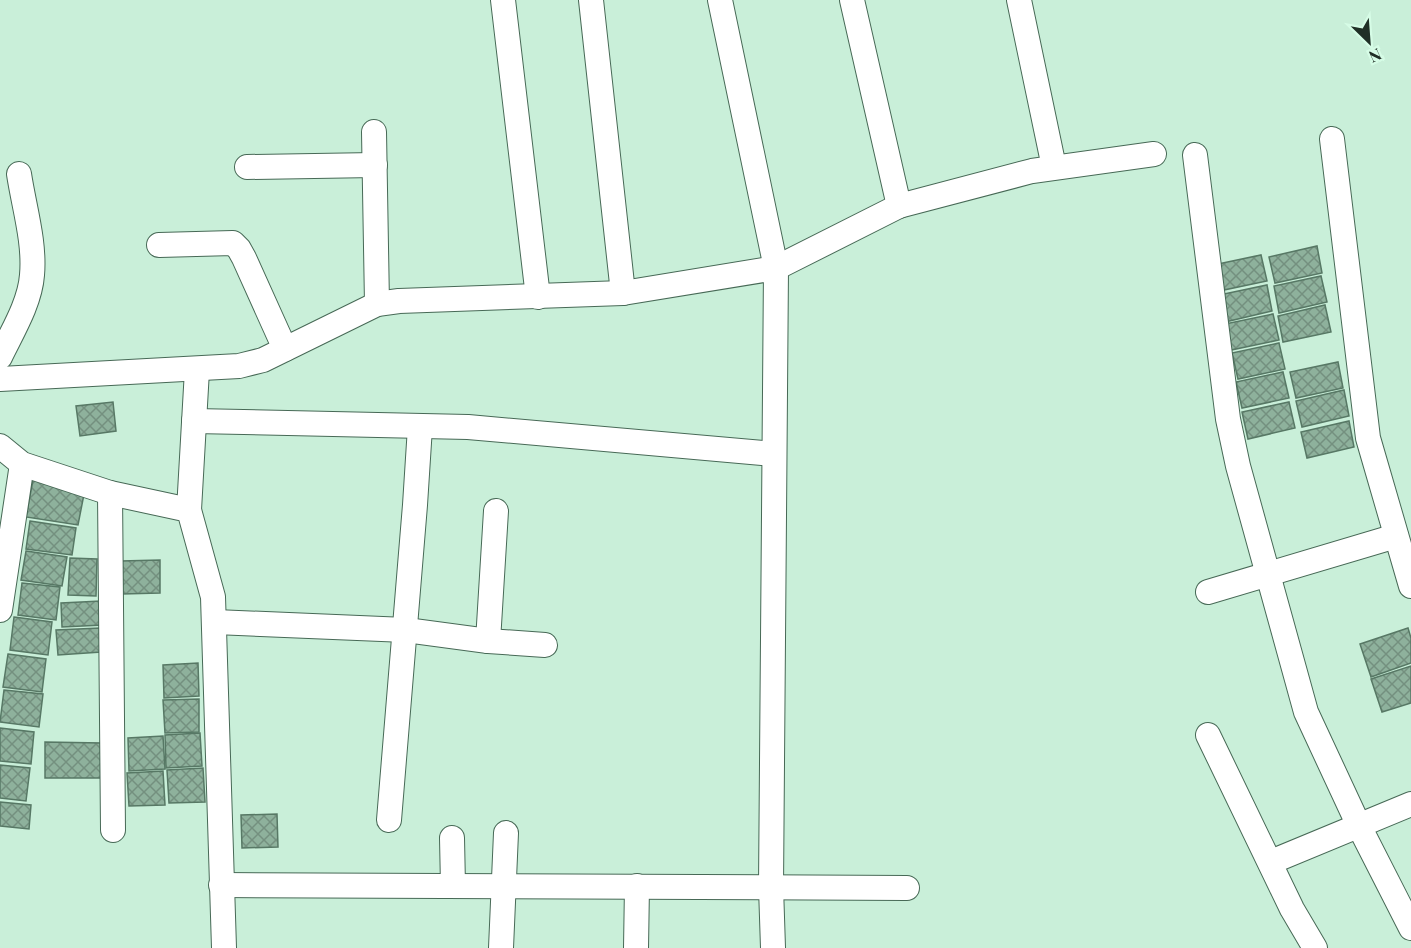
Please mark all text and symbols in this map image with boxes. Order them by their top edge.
north arrow [1339,12,1399,72]
text: N [1365,44,1385,68]

